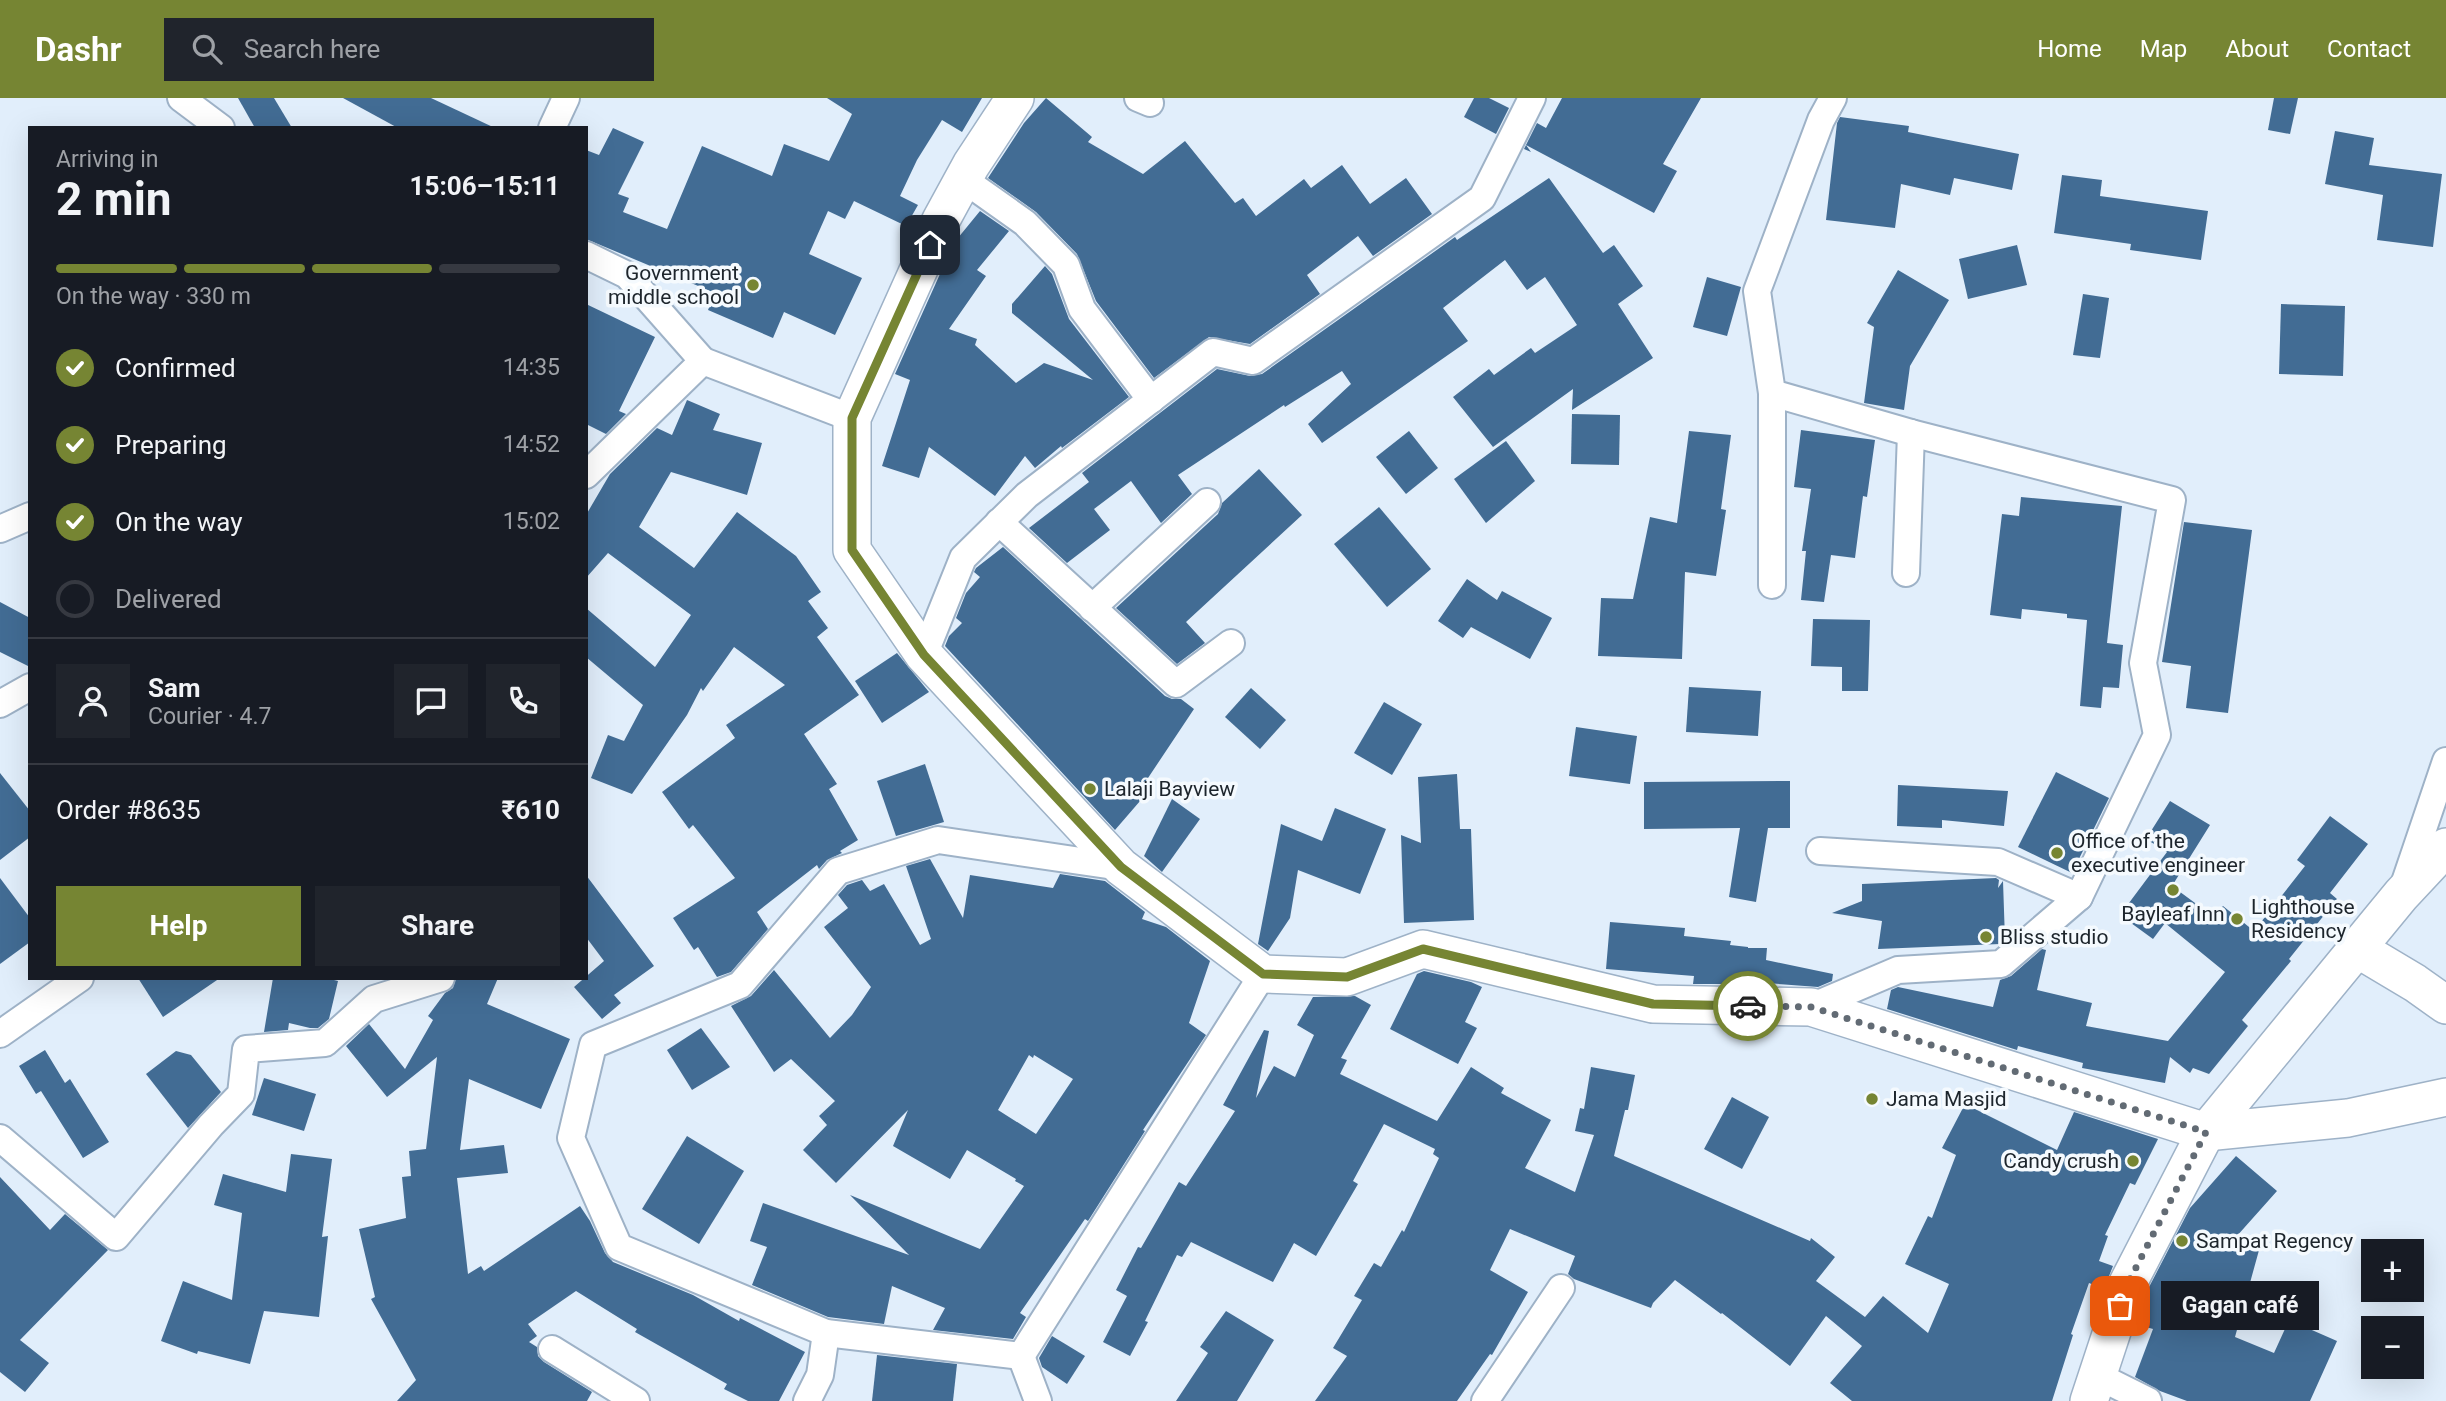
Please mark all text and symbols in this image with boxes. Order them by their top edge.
search box [164,18,654,81]
text: Dashr [35,30,122,69]
icon: search [188,30,226,68]
text: Search here [244,34,380,64]
text: Home [2037,35,2102,63]
text: Map [2140,35,2187,63]
text: About [2225,35,2289,63]
text: Contact [2327,35,2411,63]
text: Arriving in [56,146,159,173]
text: 15:06–15:11 [410,171,560,201]
text: 2 min [56,172,172,226]
pin [900,215,960,275]
icon: home [911,226,949,264]
place label: Government middle school [608,261,739,309]
marker: Government middle school [745,277,761,293]
text: On the way · 330 m [56,283,251,310]
icon: check [56,349,94,387]
text: Confirmed [115,353,236,383]
text: 14:35 [503,354,560,381]
icon: check [56,426,94,464]
text: Preparing [115,430,227,460]
text: 14:52 [503,431,560,458]
icon: check [56,503,94,541]
text: On the way [115,507,243,537]
text: 15:02 [503,508,560,535]
text: Delivered [115,584,222,614]
button: person [56,664,130,738]
button: chat [394,664,468,738]
button: phone [486,664,560,738]
text: Sam [148,673,200,703]
text: Courier · 4.7 [148,703,271,730]
place label: Lalaji Bayview [1104,777,1235,801]
marker: Lalaji Bayview [1082,781,1098,797]
text: Order #8635 [56,795,201,825]
text: ₹610 [502,795,560,825]
place label: Office of the executive engineer [2071,829,2245,877]
marker: Office of the executive engineer [2049,845,2065,861]
marker: Bayleaf Inn [2165,882,2181,898]
button: Help [56,886,301,966]
button: Share [315,886,560,966]
place label: Lighthouse Residency [2251,895,2355,943]
place label: Bayleaf Inn [2121,902,2225,926]
marker: Lighthouse Residency [2229,911,2245,927]
place label: Bliss studio [2000,925,2108,949]
marker: Bliss studio [1978,929,1994,945]
courier [1713,971,1783,1041]
icon: car [1729,987,1767,1025]
place label: Jama Masjid [1886,1087,2007,1111]
marker: Jama Masjid [1864,1091,1880,1107]
place label: Candy crush [2003,1149,2119,1173]
marker: Candy crush [2125,1153,2141,1169]
place label: Sampat Regency [2196,1229,2353,1253]
marker: Sampat Regency [2174,1233,2190,1249]
map controls [2361,1239,2424,1379]
button: + [2361,1239,2424,1302]
pin [2090,1276,2150,1336]
callout: Gagan café [2162,1282,2320,1330]
icon: bag [2101,1287,2139,1325]
text: Gagan café [2182,1292,2298,1319]
button: − [2361,1316,2424,1379]

